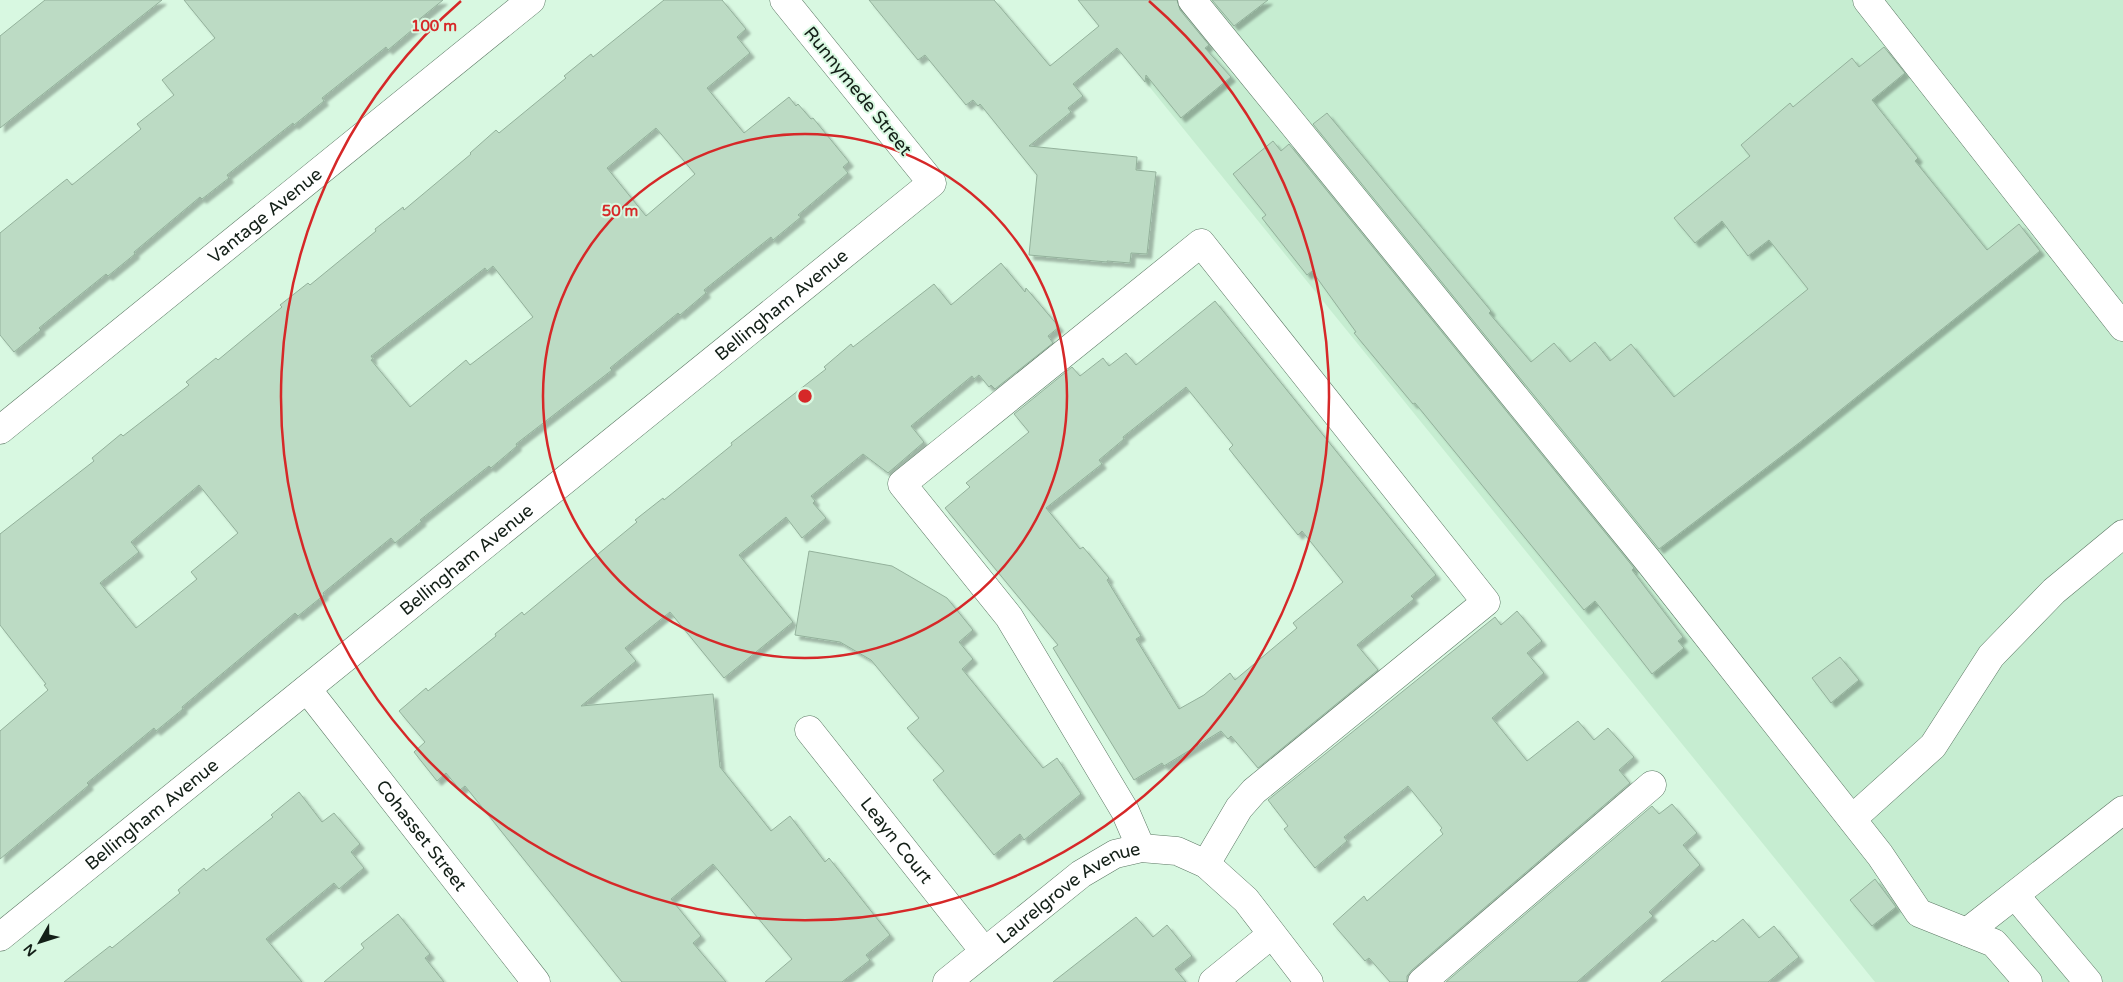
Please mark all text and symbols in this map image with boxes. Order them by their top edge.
text: 100 m [411,17,457,35]
street label: Runnymede Street [799,22,917,160]
street label: Vantage Avenue [204,163,326,268]
text: 50 m [602,202,638,220]
street label: Bellingham Avenue [710,244,852,365]
centre of rings [796,387,814,405]
street label: Bellingham Avenue [395,499,538,620]
street label: Bellingham Avenue [80,754,223,875]
street label: Cohasset Street [371,776,472,896]
street label: Leayn Court [856,793,937,888]
street label: Laurelgrove Avenue [992,838,1142,949]
north arrow [15,917,65,967]
text: N [20,940,40,960]

